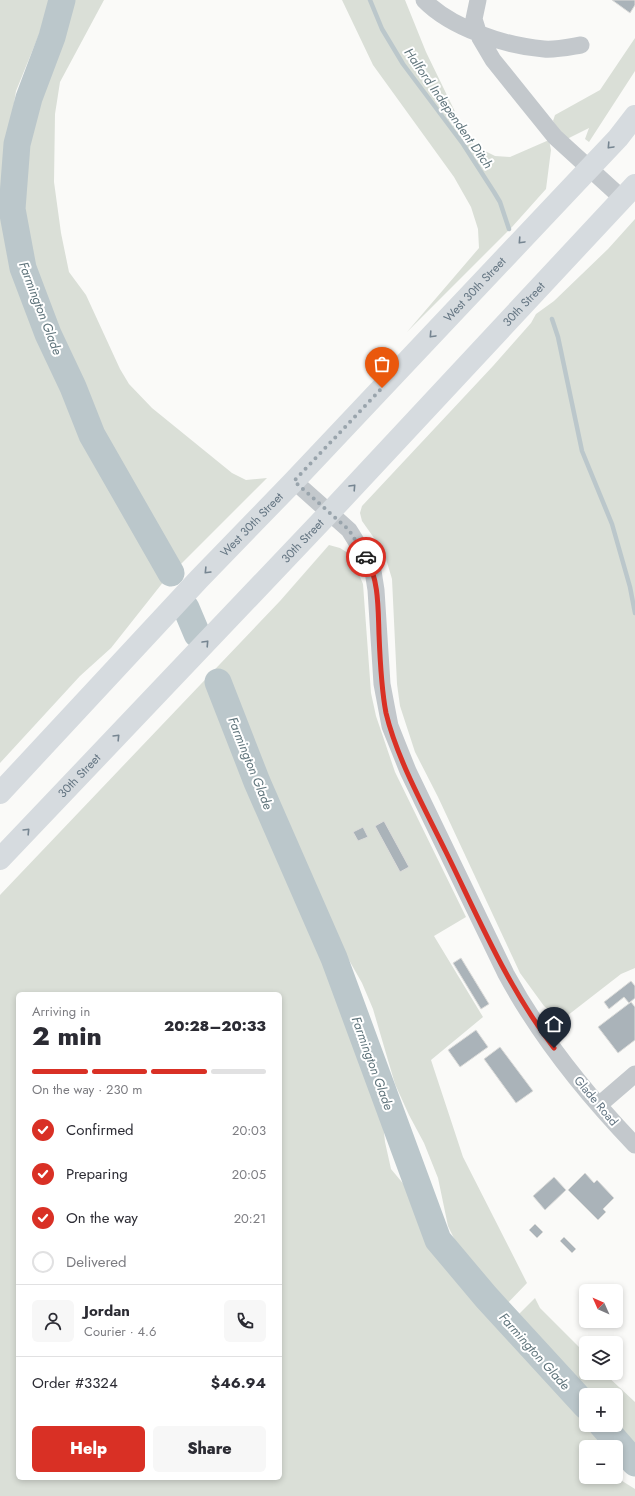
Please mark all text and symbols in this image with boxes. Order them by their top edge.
water label: Halford Independent Ditch [400,44,498,173]
one-way arrow [608,141,615,149]
one-way arrow [519,236,526,243]
street label: West 30th Street [440,253,510,326]
water label: Farmington Glade [14,259,67,358]
street label: 30th Street [498,278,549,331]
one-way arrow [429,330,437,338]
pin [365,347,399,388]
icon: bag [371,353,393,375]
one-way arrow [348,484,356,492]
street label: West 30th Street [216,488,287,561]
street label: 30th Street [277,515,328,567]
courier [346,537,386,577]
icon: car [355,546,377,568]
one-way arrow [204,566,212,574]
one-way arrow [201,640,209,648]
water label: Farmington Glade [223,714,278,813]
one-way arrow [112,734,119,742]
street label: 30th Street [54,749,105,802]
one-way arrow [22,828,30,836]
text: Arriving in [32,1002,90,1021]
pin [537,1007,571,1048]
icon: home [543,1013,565,1035]
water label: Farmington Glade [347,1014,398,1113]
text: 20:28–20:33 [164,1015,266,1037]
text: 2 min [32,1017,102,1055]
street label: Glade Road [570,1072,622,1130]
text: On the way · 230 m [32,1080,142,1099]
icon: check [32,1119,54,1141]
text: Confirmed [66,1119,134,1141]
text: 20:03 [232,1121,266,1140]
icon: check [32,1163,54,1185]
text: Preparing [66,1163,128,1185]
text: 20:05 [232,1165,266,1184]
icon: check [32,1207,54,1229]
text: On the way [66,1207,138,1229]
text: 20:21 [234,1209,266,1228]
text: Delivered [66,1251,127,1273]
north arrow [579,1284,623,1328]
map controls [579,1284,623,1484]
button: person [32,1300,74,1342]
text: Jordan [84,1300,130,1322]
button: phone [224,1300,266,1342]
water label: Farmington Glade [495,1308,575,1395]
text: Courier · 4.6 [84,1322,157,1341]
button: layers [579,1336,623,1380]
text: Order #3324 [32,1372,118,1394]
text: $46.94 [211,1372,266,1394]
button: + [579,1388,623,1432]
button: Help [32,1426,145,1472]
button: Share [153,1426,266,1472]
button: − [579,1440,623,1484]

